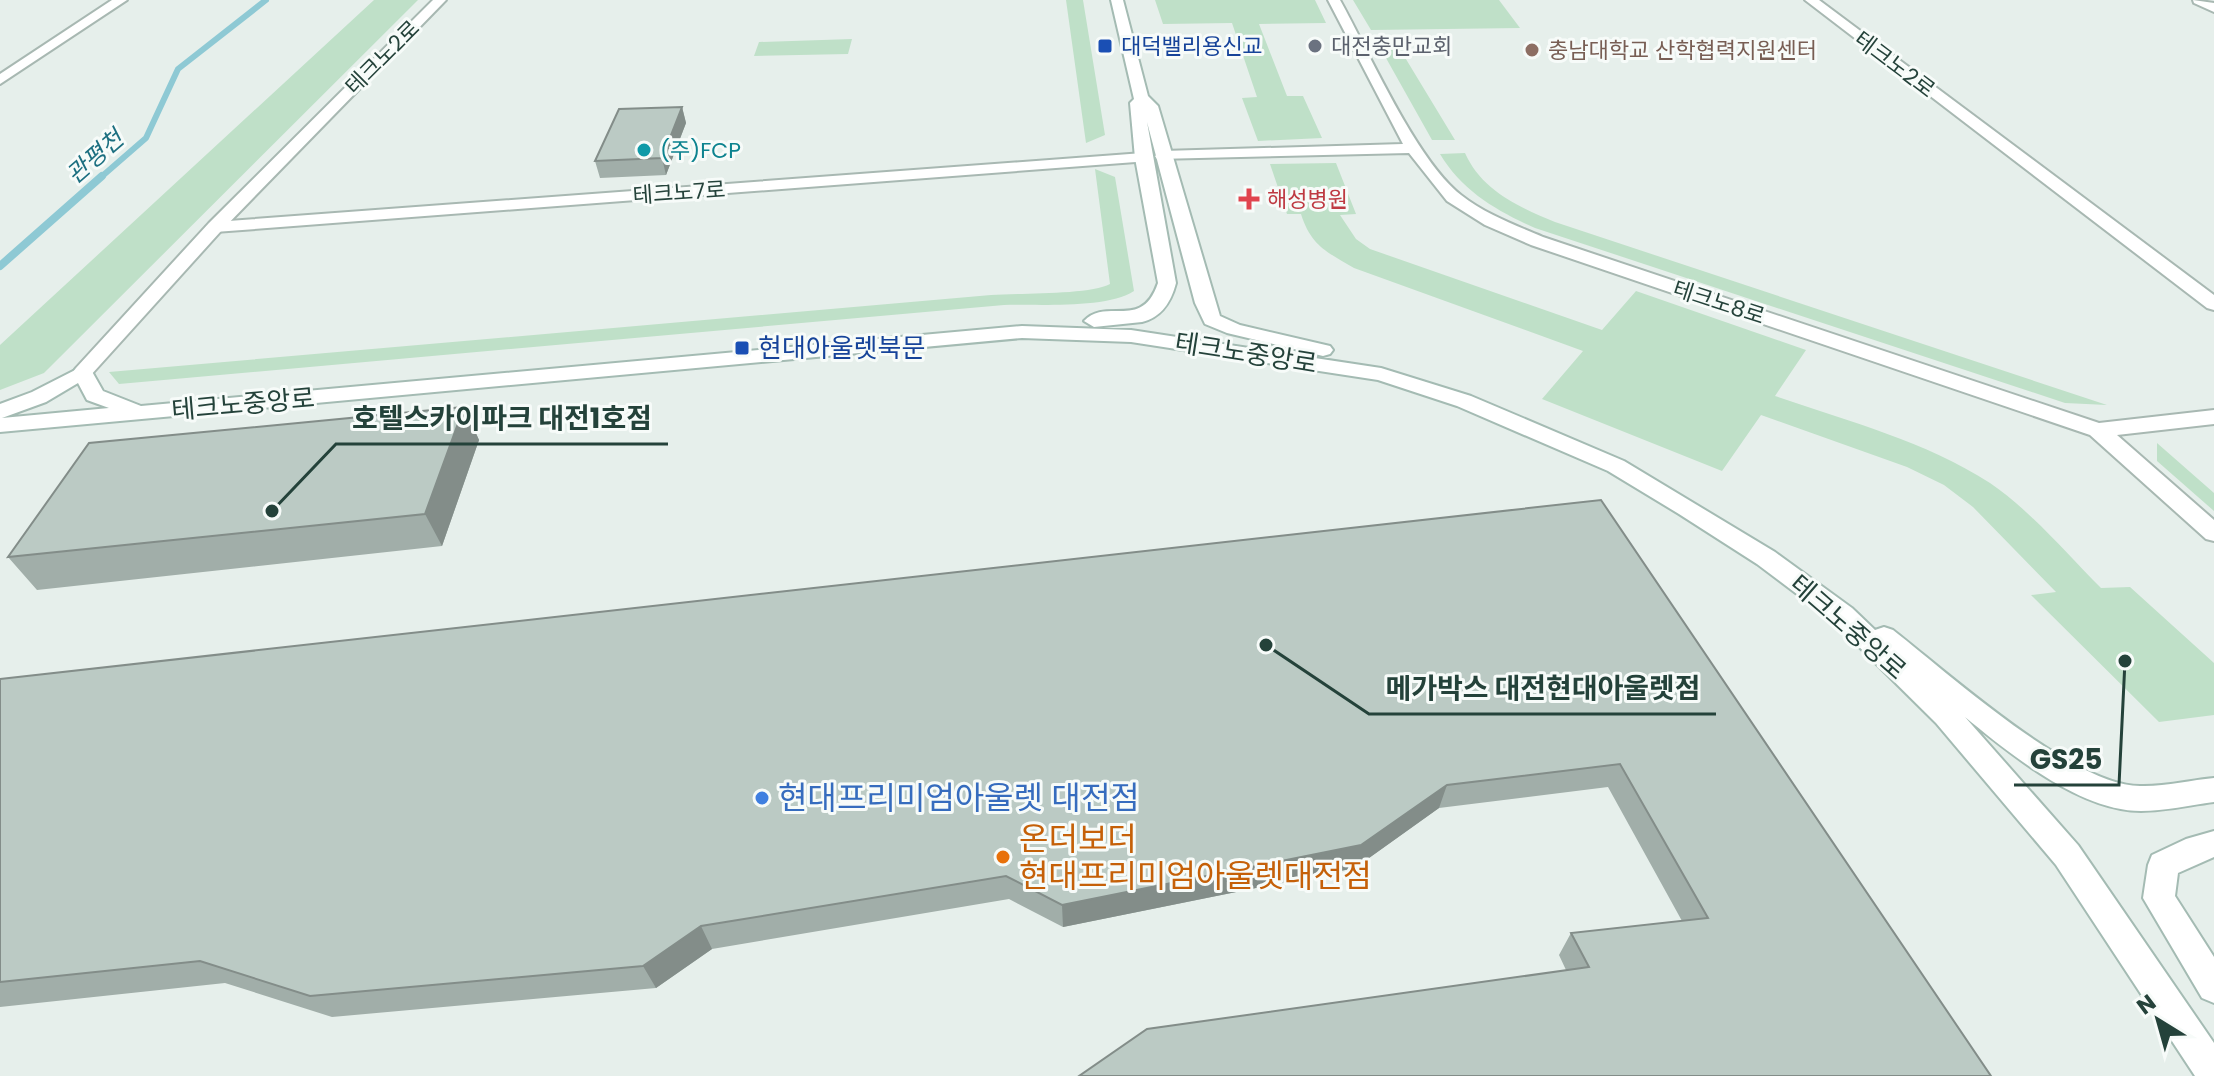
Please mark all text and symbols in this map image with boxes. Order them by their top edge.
street label: 테크노2로 [338,13,426,101]
street label: 테크노2로 [1848,24,1941,105]
place label: 대덕밸리용신교 [1121,31,1263,62]
place label: 대전충만교회 [1331,31,1452,62]
place label: 충남대학교 산학협력지원센터 [1548,35,1817,66]
marker: 대덕밸리용신교 [1096,37,1114,55]
marker: 대전충만교회 [1306,37,1324,55]
marker: 충남대학교 산학협력지원센터 [1523,41,1541,59]
water label: 관평천 [59,121,133,191]
place label: (주)FCP [660,135,741,166]
marker: (주)FCP [635,141,653,159]
street label: 테크노7로 [632,174,726,211]
place label: 해성병원 [1267,184,1348,215]
marker: 해성병원 [1238,188,1260,210]
street label: 테크노8로 [1669,273,1769,332]
street label: 테크노중앙로 [1172,324,1320,382]
place label: 현대아울렛북문 [758,330,925,366]
marker: 현대아울렛북문 [733,339,751,357]
street label: 테크노중앙로 [170,380,316,428]
callout: 호텔스카이파크 대전1호점 [336,392,668,444]
text: 호텔스카이파크 대전1호점 [352,399,652,438]
street label: 테크노중앙로 [1782,566,1914,688]
callout: 메가박스 대전현대아울렛점 [1369,662,1716,714]
text: 메가박스 대전현대아울렛점 [1385,669,1701,708]
callout: GS25 [2014,733,2119,785]
text: GS25 [2030,740,2102,779]
place label: 현대프리미엄아울렛 대전점 [778,775,1140,820]
marker: 현대프리미엄아울렛 대전점 [753,789,771,807]
place label: 온더보더 현대프리미엄아울렛대전점 [1019,816,1372,898]
marker: 온더보더 현대프리미엄아울렛대전점 [994,848,1012,866]
north arrow [2118,980,2198,1060]
text: N [2130,987,2162,1022]

